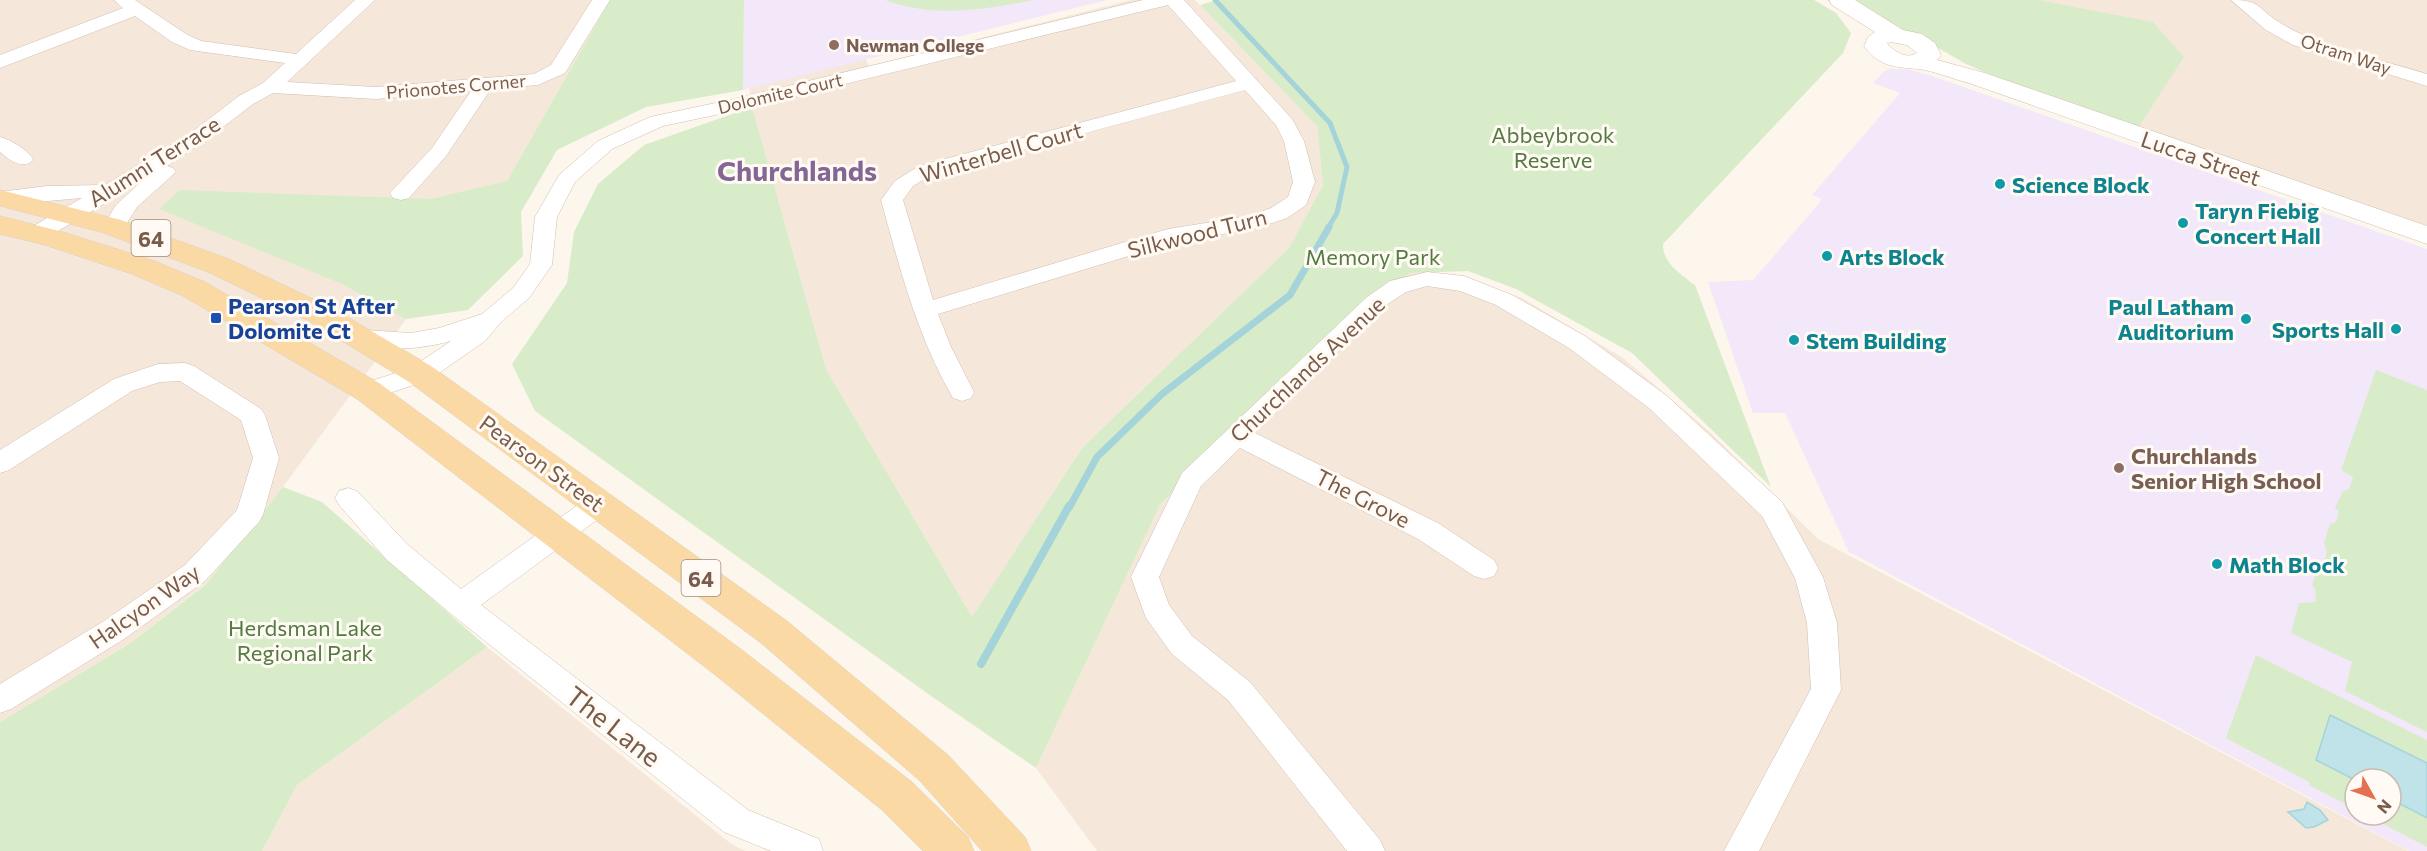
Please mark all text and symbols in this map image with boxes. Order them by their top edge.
street label: Otram Way [2298,29,2394,79]
place label: Newman College [846,34,984,56]
marker: Newman College [827,38,841,52]
street label: Dolomite Court [715,68,845,118]
street label: Prionotes Corner [385,69,527,103]
street label: Alumni Terrace [83,110,225,212]
street label: Winterbell Court [916,116,1086,188]
park label: Abbeybrook Reserve [1491,121,1615,173]
street label: Lucca Street [2138,125,2264,191]
district label: Churchlands [717,153,877,187]
place label: Science Block [2012,171,2150,198]
marker: Science Block [1993,177,2007,191]
place label: Taryn Fiebig Concert Hall [2195,197,2321,249]
street label: Silkwood Turn [1125,203,1269,263]
marker: Taryn Fiebig Concert Hall [2176,216,2190,230]
road number: 64 [132,220,170,256]
park label: Memory Park [1305,243,1441,270]
place label: Arts Block [1839,243,1945,270]
marker: Arts Block [1820,249,1834,263]
street label: Churchlands Avenue [1224,290,1390,448]
place label: Pearson St After Dolomite Ct [228,292,395,344]
place label: Paul Latham Auditorium [2108,293,2234,345]
marker: Pearson St After Dolomite Ct [209,311,223,325]
marker: Paul Latham Auditorium [2239,312,2253,326]
place label: Sports Hall [2272,316,2384,343]
marker: Sports Hall [2389,322,2403,336]
place label: Stem Building [1806,327,1946,354]
marker: Stem Building [1787,333,1801,347]
street label: Pearson Street [475,409,609,517]
place label: Churchlands Senior High School [2131,442,2322,494]
marker: Churchlands Senior High School [2112,461,2126,475]
street label: The Grove [1311,463,1415,533]
place label: Math Block [2229,551,2345,578]
marker: Math Block [2210,557,2224,571]
street label: Halcyon Way [83,558,205,654]
road number: 64 [682,560,720,596]
park label: Herdsman Lake Regional Park [228,614,382,666]
street label: The Lane [560,679,668,773]
north arrow [2343,767,2403,827]
text: N [2374,796,2396,818]

